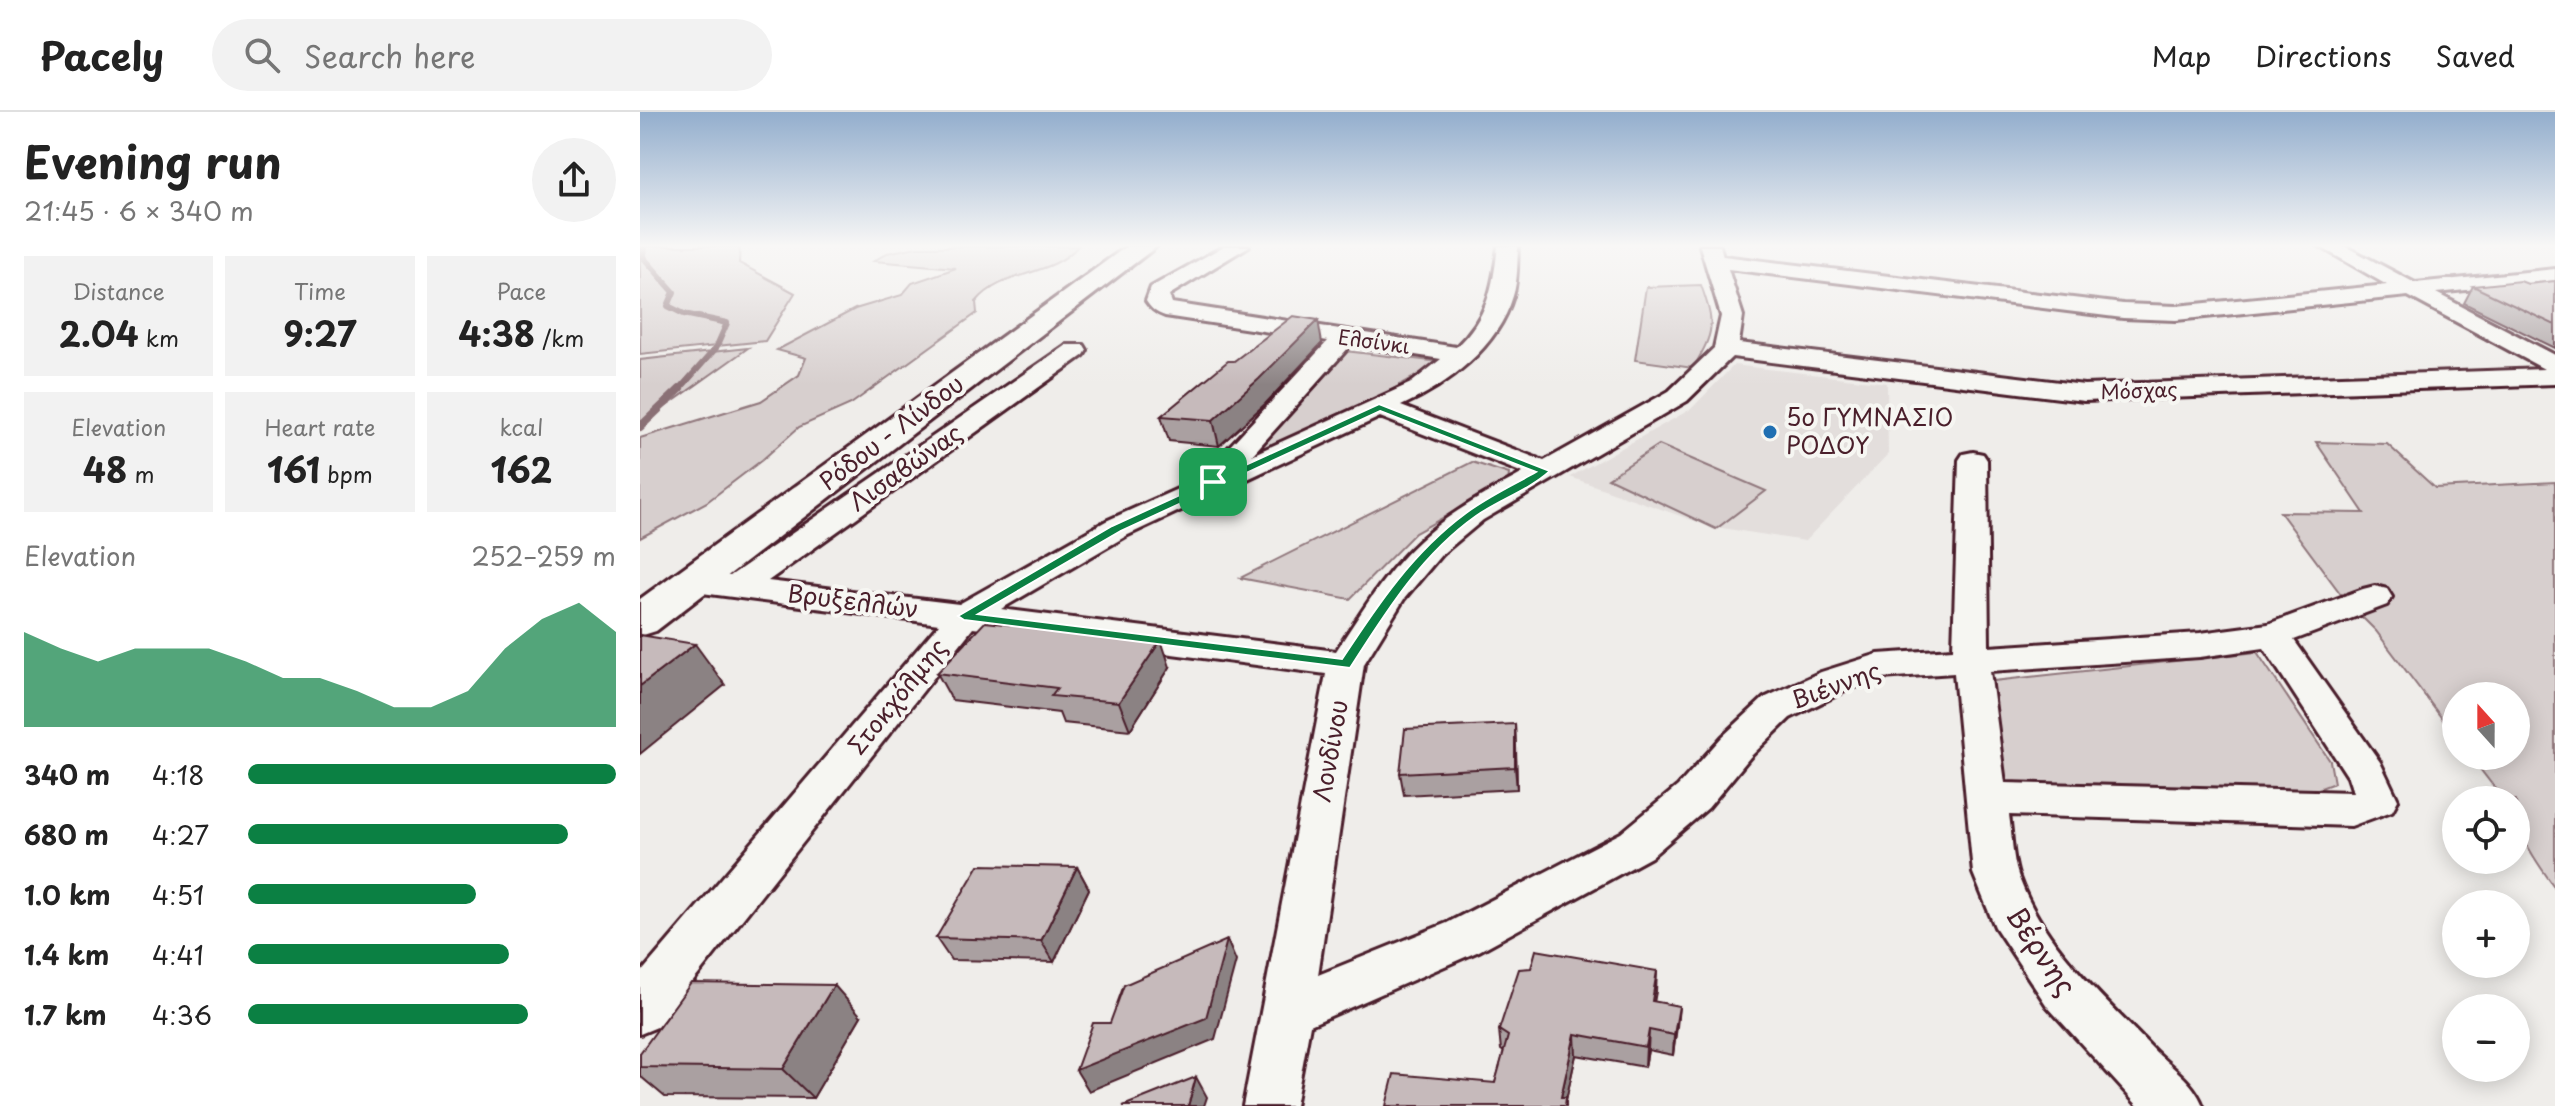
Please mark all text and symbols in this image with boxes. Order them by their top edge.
search box [212,19,772,91]
text: Pacely [40,27,164,84]
icon: search [240,33,284,77]
text: Search here [304,33,476,78]
text: Map [2152,34,2211,77]
text: Directions [2255,34,2392,77]
text: Saved [2436,34,2515,77]
text: Evening run [24,128,282,194]
button: share [532,138,616,222]
text: 21:45 · 6 × 340 m [24,191,254,230]
text: Distance [73,274,165,307]
text: Time [294,274,346,307]
text: Pace [496,274,546,307]
text: 2.04 [58,307,139,359]
text: 9:27 [283,307,357,359]
text: 4:38 [458,307,535,359]
text: km [139,321,179,354]
text: /km [535,321,584,354]
street label: Ελσίνκι [1336,321,1412,361]
street label: Ρόδου - Λίνδου [811,365,971,498]
street label: Μόσχας [2100,374,2178,406]
place label: 5ο ΓΥΜΝΑΣΙΟ ΡΟΔΟΥ [1786,398,1953,462]
text: Elevation [71,410,166,443]
text: Heart rate [264,410,376,443]
text: kcal [499,410,543,443]
street label: Λισαβώνας [841,414,969,519]
marker: 5ο ΓΥΜΝΑΣΙΟ ΡΟΔΟΥ [1761,423,1779,441]
text: 48 [83,443,127,495]
text: 161 [267,443,320,495]
text: 162 [491,443,552,495]
pin [1179,448,1247,516]
text: m [127,457,155,490]
text: bpm [320,457,373,490]
icon: arrive [1191,460,1235,504]
text: Elevation [24,536,136,575]
text: 252–259 m [471,536,616,575]
street label: Βρυξελλών [786,574,921,626]
street label: Στοκχόλμης [838,630,954,761]
street label: Βιέννης [1785,651,1885,717]
north arrow [2442,682,2530,770]
map controls [2442,682,2530,1082]
street label: Λονδίνου [1302,697,1356,805]
text: 340 m [24,755,110,794]
text: 4:18 [152,755,205,794]
button: locate [2442,786,2530,874]
text: 680 m [24,815,109,854]
text: 4:27 [152,815,209,854]
text: 1.0 km [24,875,111,914]
text: 4:51 [152,875,204,914]
button: + [2442,890,2530,978]
street label: Βέρνης [1996,897,2088,1004]
text: 1.4 km [24,935,109,974]
text: 4:41 [152,935,204,974]
button: − [2442,994,2530,1082]
text: 1.7 km [24,995,107,1034]
text: 4:36 [152,995,212,1034]

